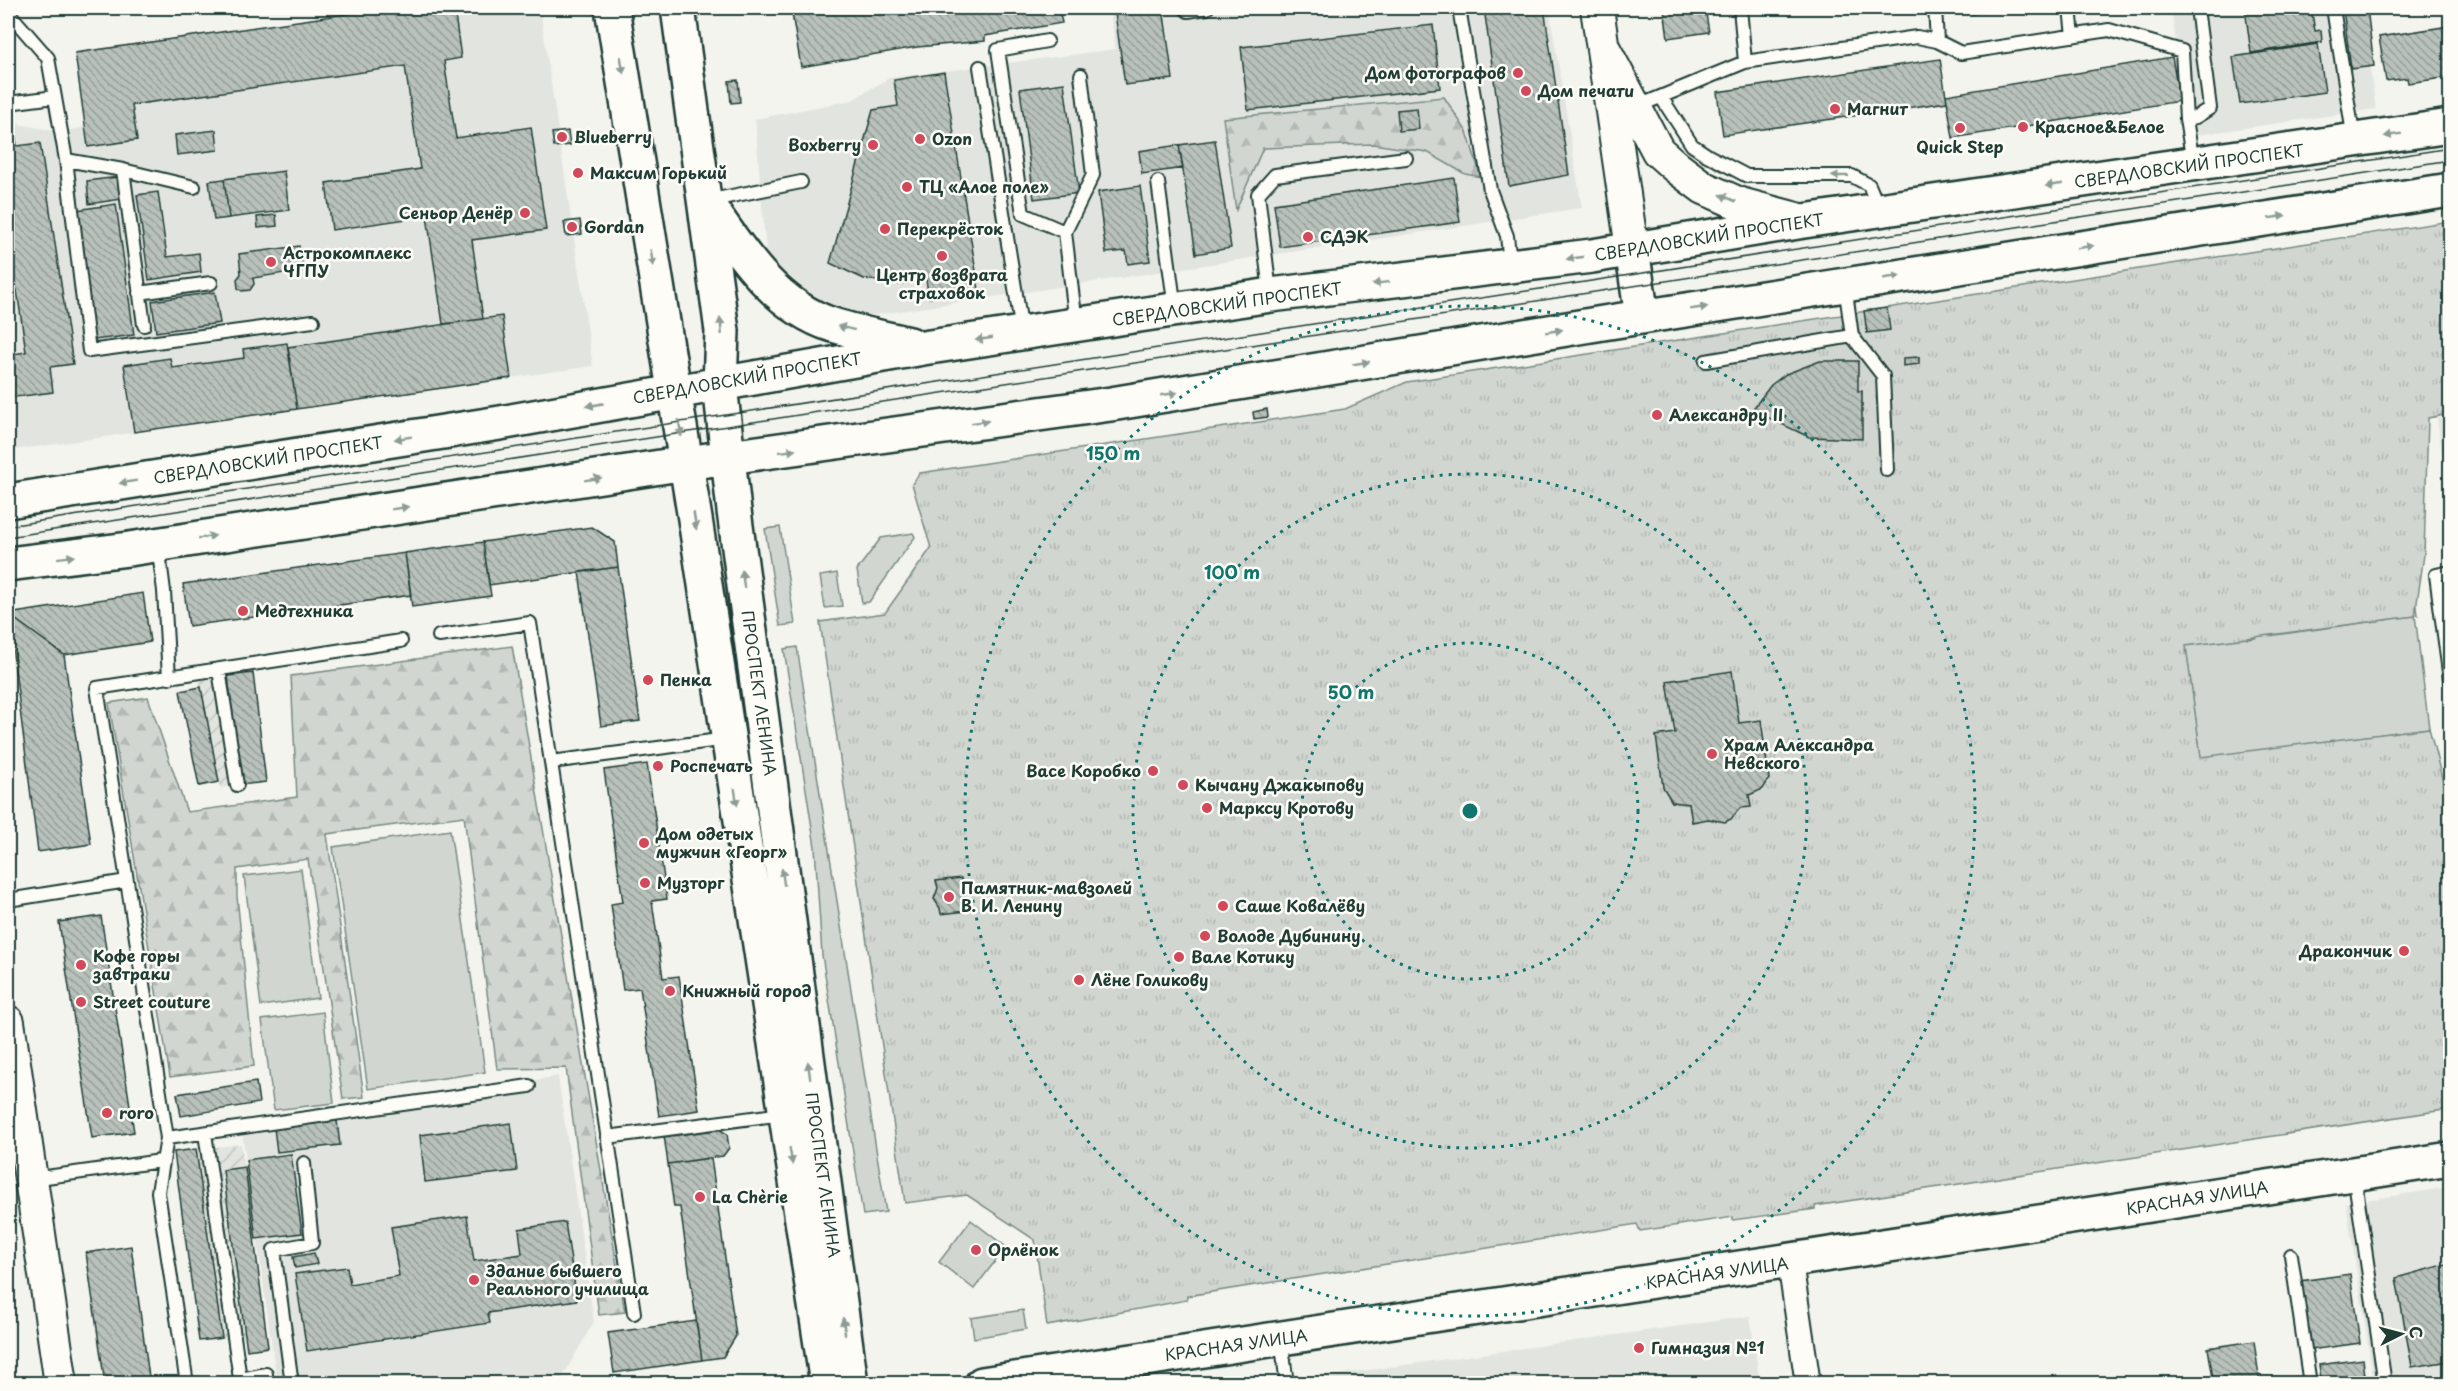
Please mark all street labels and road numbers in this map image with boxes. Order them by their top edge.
street label: СВЕРДЛОВСКИЙ ПРОСПЕКТ [2072,137,2305,193]
street label: СВЕРДЛОВСКИЙ ПРОСПЕКТ [1592,206,1825,266]
street label: СВЕРДЛОВСКИЙ ПРОСПЕКТ [1110,275,1343,331]
street label: СВЕРДЛОВСКИЙ ПРОСПЕКТ [631,345,863,409]
street label: СВЕРДЛОВСКИЙ ПРОСПЕКТ [151,429,384,489]
street label: ПРОСПЕКТ ЛЕНИНА [737,609,783,777]
street label: ПРОСПЕКТ ЛЕНИНА [801,1091,847,1259]
street label: КРАСНАЯ УЛИЦА [2124,1174,2270,1220]
street label: КРАСНАЯ УЛИЦА [1644,1250,1790,1294]
street label: КРАСНАЯ УЛИЦА [1163,1322,1309,1366]

